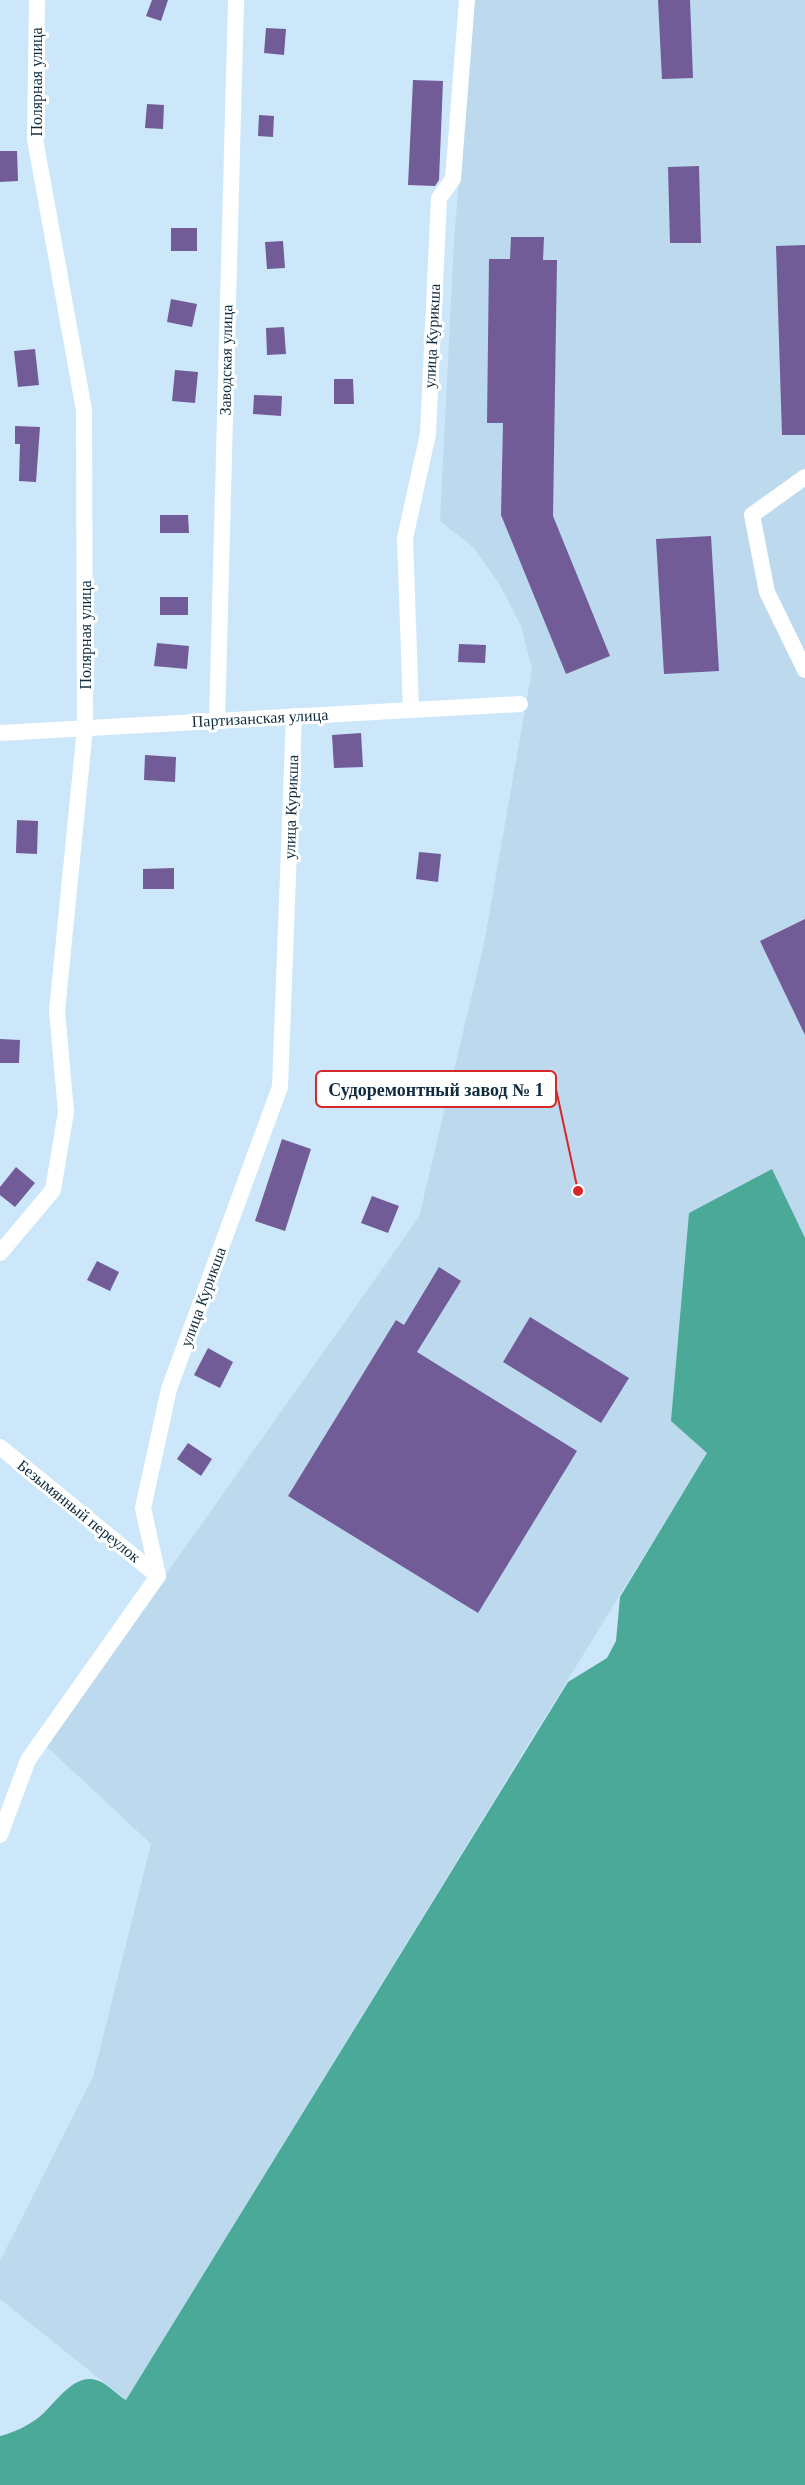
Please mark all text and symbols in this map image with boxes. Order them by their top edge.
street label: Полярная улица [28,27,46,137]
street label: улица Курикша [421,283,444,389]
street label: Заводская улица [217,304,236,416]
street label: Полярная улица [77,580,95,690]
street label: Партизанская улица [191,706,329,731]
street label: улица Курикша [281,754,302,860]
callout: Судоремонтный завод № 1 [316,1071,556,1107]
text: Судоремонтный завод № 1 [328,1080,544,1100]
street label: улица Курикша [177,1245,230,1349]
street label: Безымянный переулок [14,1456,144,1567]

